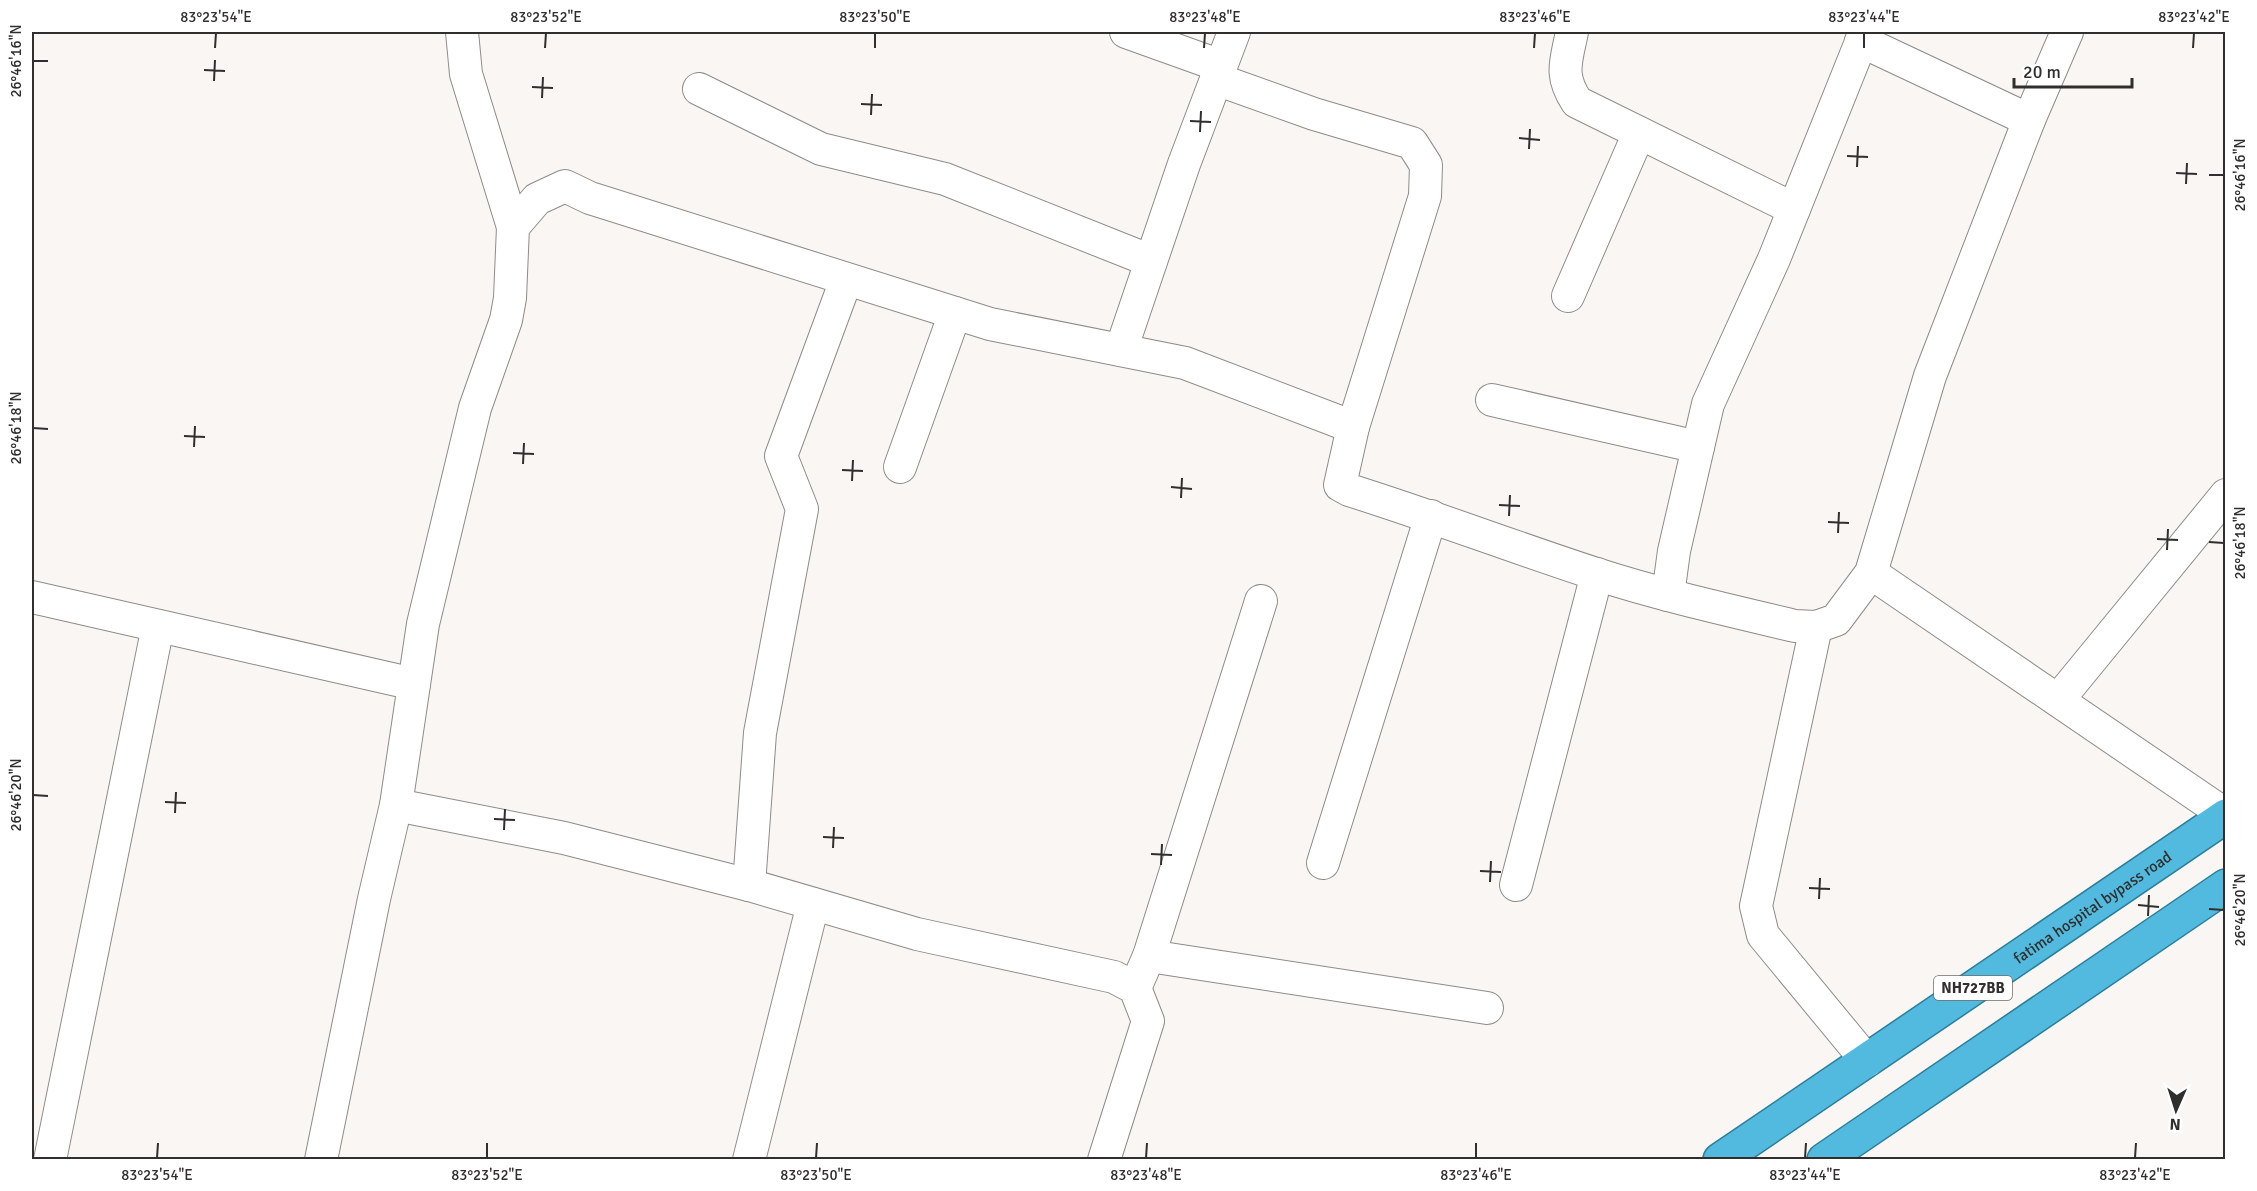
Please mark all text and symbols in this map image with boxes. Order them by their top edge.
text: 83°23'54"E [180,8,252,26]
text: 83°23'52"E [510,8,582,26]
text: 83°23'50"E [839,8,911,26]
text: 83°23'48"E [1169,8,1241,26]
text: 83°23'46"E [1499,8,1571,26]
text: 83°23'44"E [1828,8,1900,26]
text: 83°23'42"E [2158,8,2230,26]
text: 26°46'16"N [7,24,25,98]
scale bar [2014,51,2132,89]
text: 20 m [2023,61,2061,83]
text: 26°46'16"N [2231,138,2249,212]
text: 26°46'18"N [7,391,25,465]
text: 26°46'18"N [2231,506,2249,580]
text: 26°46'20"N [7,758,25,832]
street label: fatima hospital bypass road [2010,847,2176,969]
text: 26°46'20"N [2231,873,2249,947]
road number: NH727BB [1934,976,2012,1000]
north arrow [2146,1080,2206,1140]
text: N [2169,1114,2181,1134]
text: 83°23'54"E [121,1166,193,1184]
text: 83°23'52"E [451,1166,523,1184]
text: 83°23'50"E [780,1166,852,1184]
text: 83°23'48"E [1110,1166,1182,1184]
text: 83°23'46"E [1440,1166,1512,1184]
text: 83°23'44"E [1769,1166,1841,1184]
text: 83°23'42"E [2099,1166,2171,1184]

